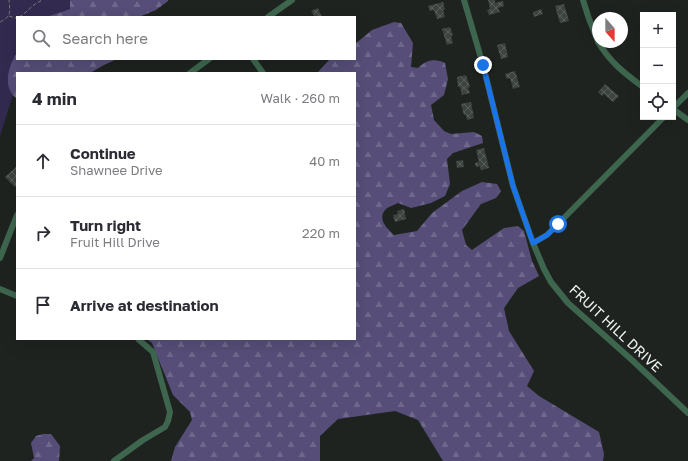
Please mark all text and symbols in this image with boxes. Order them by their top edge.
north arrow [592,12,628,48]
map controls [640,12,676,120]
button: + [640,12,676,48]
search box [16,16,356,60]
icon: search [30,27,52,49]
text: Search here [62,29,148,47]
button: − [640,48,676,84]
route end [474,56,492,74]
button: locate [640,84,676,120]
text: 4 min [32,88,77,109]
text: Walk · 260 m [261,90,340,106]
text: Continue [70,144,136,162]
icon: ahead [32,150,54,172]
text: 40 m [309,153,340,169]
text: Shawnee Drive [70,162,163,178]
route start [549,215,567,233]
text: Turn right [70,216,141,234]
icon: right [32,222,54,244]
text: 220 m [302,225,340,241]
text: Fruit Hill Drive [70,234,160,250]
street label: FRUIT HILL DRIVE [566,281,666,375]
icon: arrive [32,294,54,316]
text: Arrive at destination [70,296,219,314]

